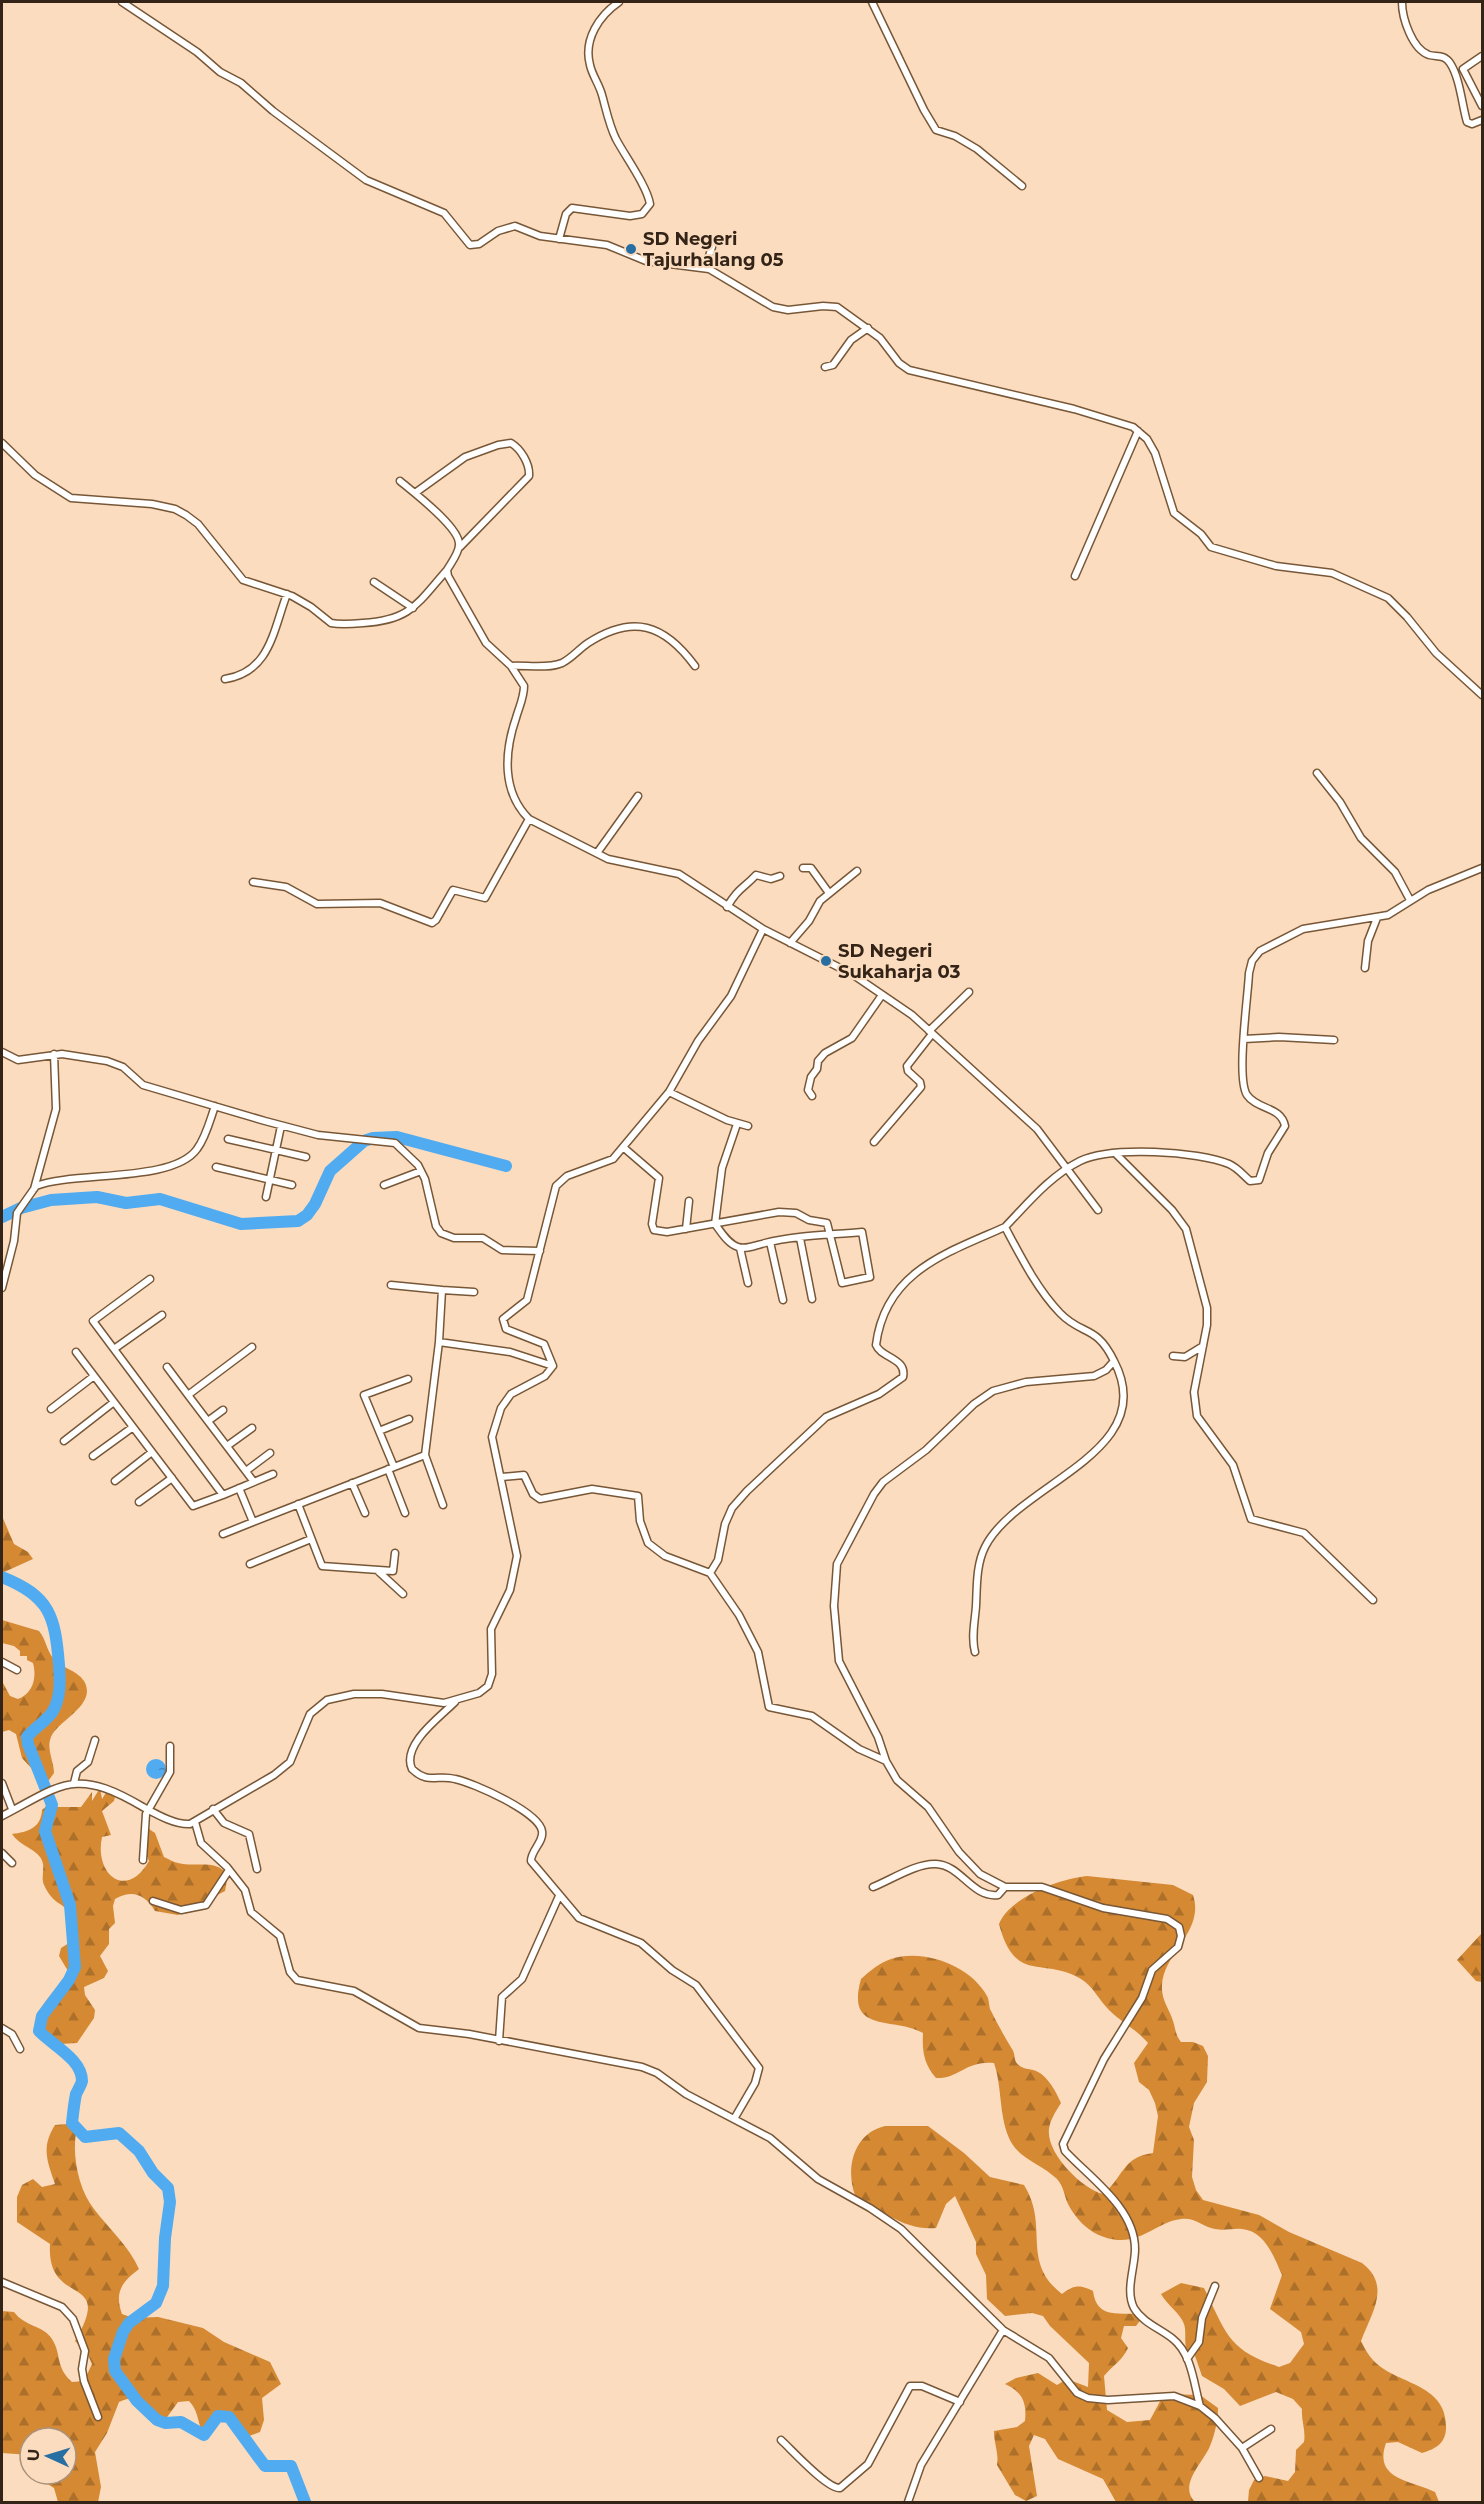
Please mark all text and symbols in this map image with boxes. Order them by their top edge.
place label: SD Negeri Tajurhalang 05 [643,228,784,271]
marker: SD Negeri Tajurhalang 05 [624,242,638,256]
place label: SD Negeri Sukaharja 03 [838,940,961,983]
marker: SD Negeri Sukaharja 03 [819,954,833,968]
north arrow [18,2426,78,2486]
text: U [24,2448,43,2462]

